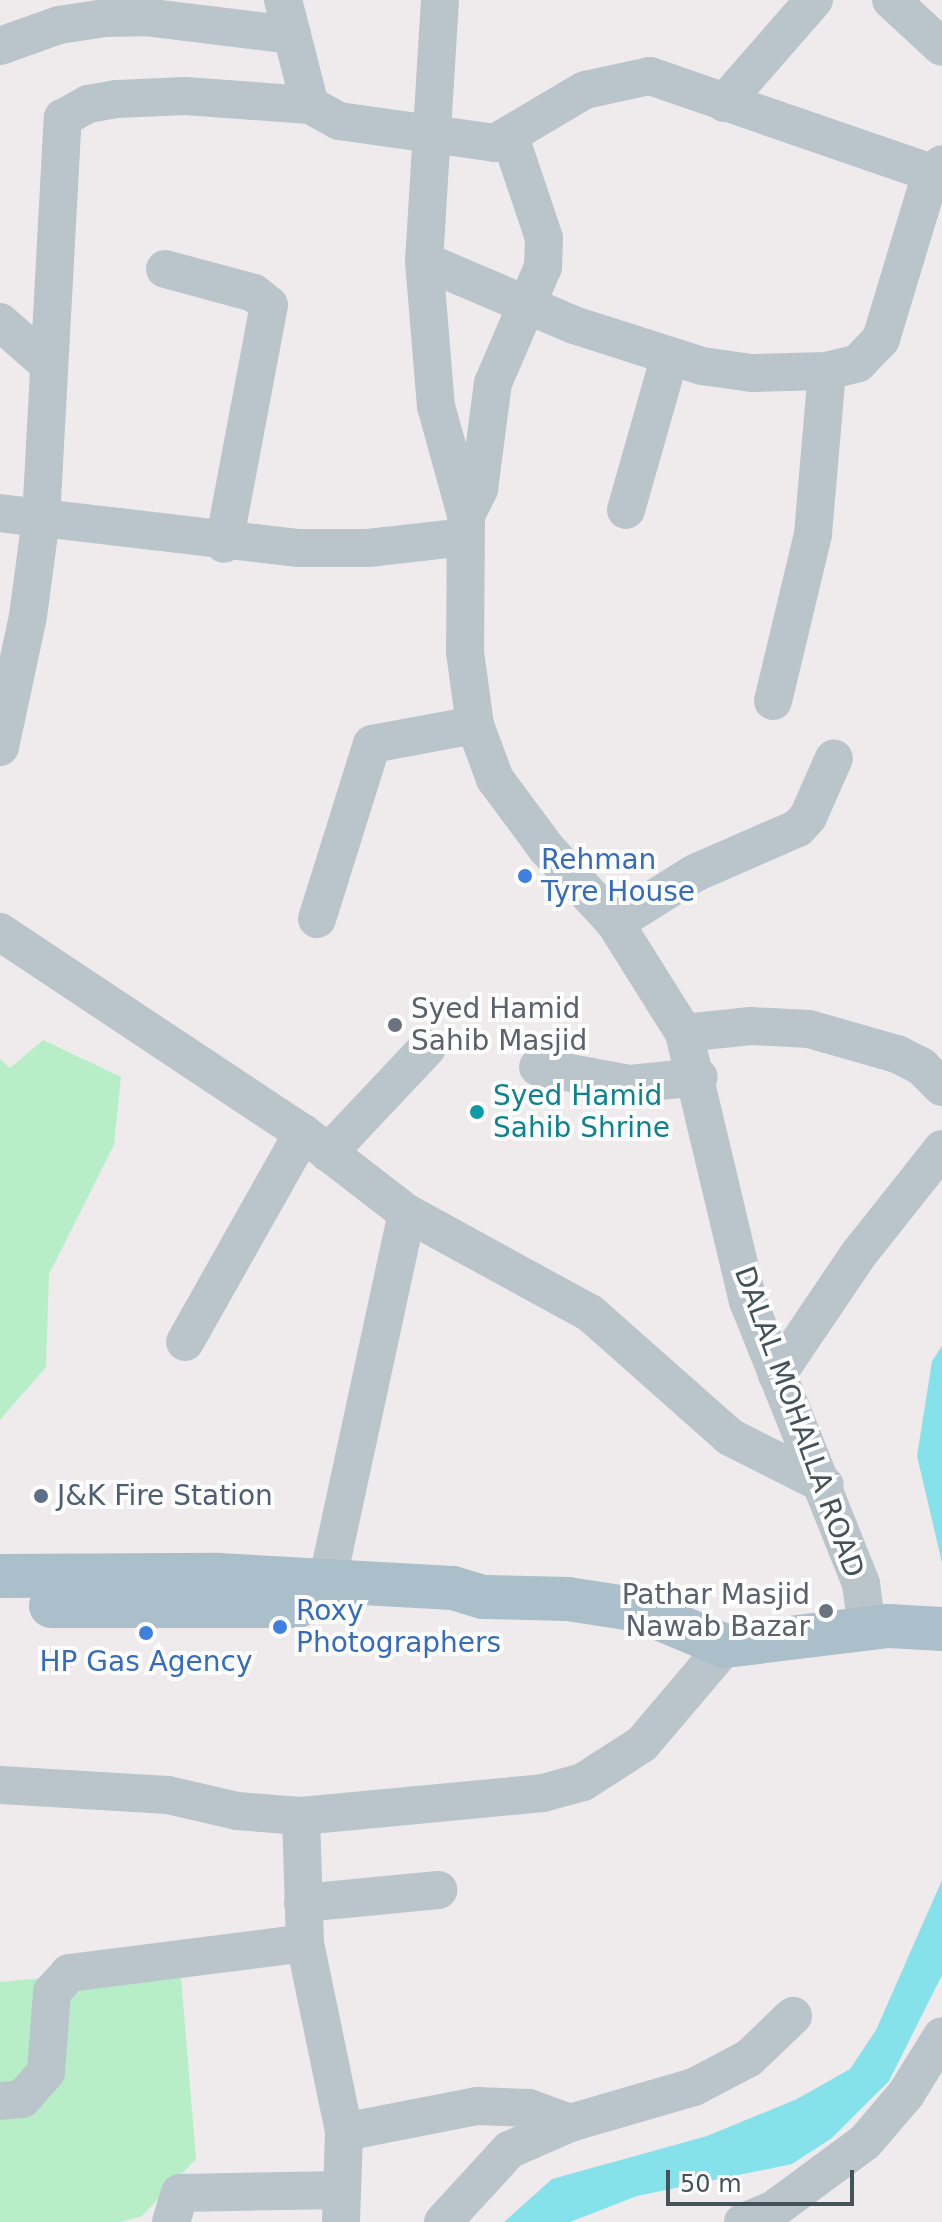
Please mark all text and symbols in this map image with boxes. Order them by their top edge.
place label: Rehman Tyre House [541,843,695,909]
marker: Rehman Tyre House [516,867,534,885]
place label: Syed Hamid Sahib Masjid [411,992,587,1058]
marker: Syed Hamid Sahib Masjid [386,1016,404,1034]
place label: Syed Hamid Sahib Shrine [493,1079,670,1145]
marker: Syed Hamid Sahib Shrine [468,1103,486,1121]
street label: DALAL MOHALLA ROAD [727,1262,871,1582]
place label: J&K Fire Station [57,1479,273,1513]
marker: J&K Fire Station [32,1487,50,1505]
place label: Pathar Masjid Nawab Bazar [622,1578,810,1644]
place label: Roxy Photographers [296,1594,501,1660]
marker: Pathar Masjid Nawab Bazar [817,1602,835,1620]
marker: Roxy Photographers [271,1618,289,1636]
marker: HP Gas Agency [137,1624,155,1642]
place label: HP Gas Agency [39,1645,253,1679]
scale bar [670,2154,858,2204]
text: 50 m [680,2170,742,2198]

